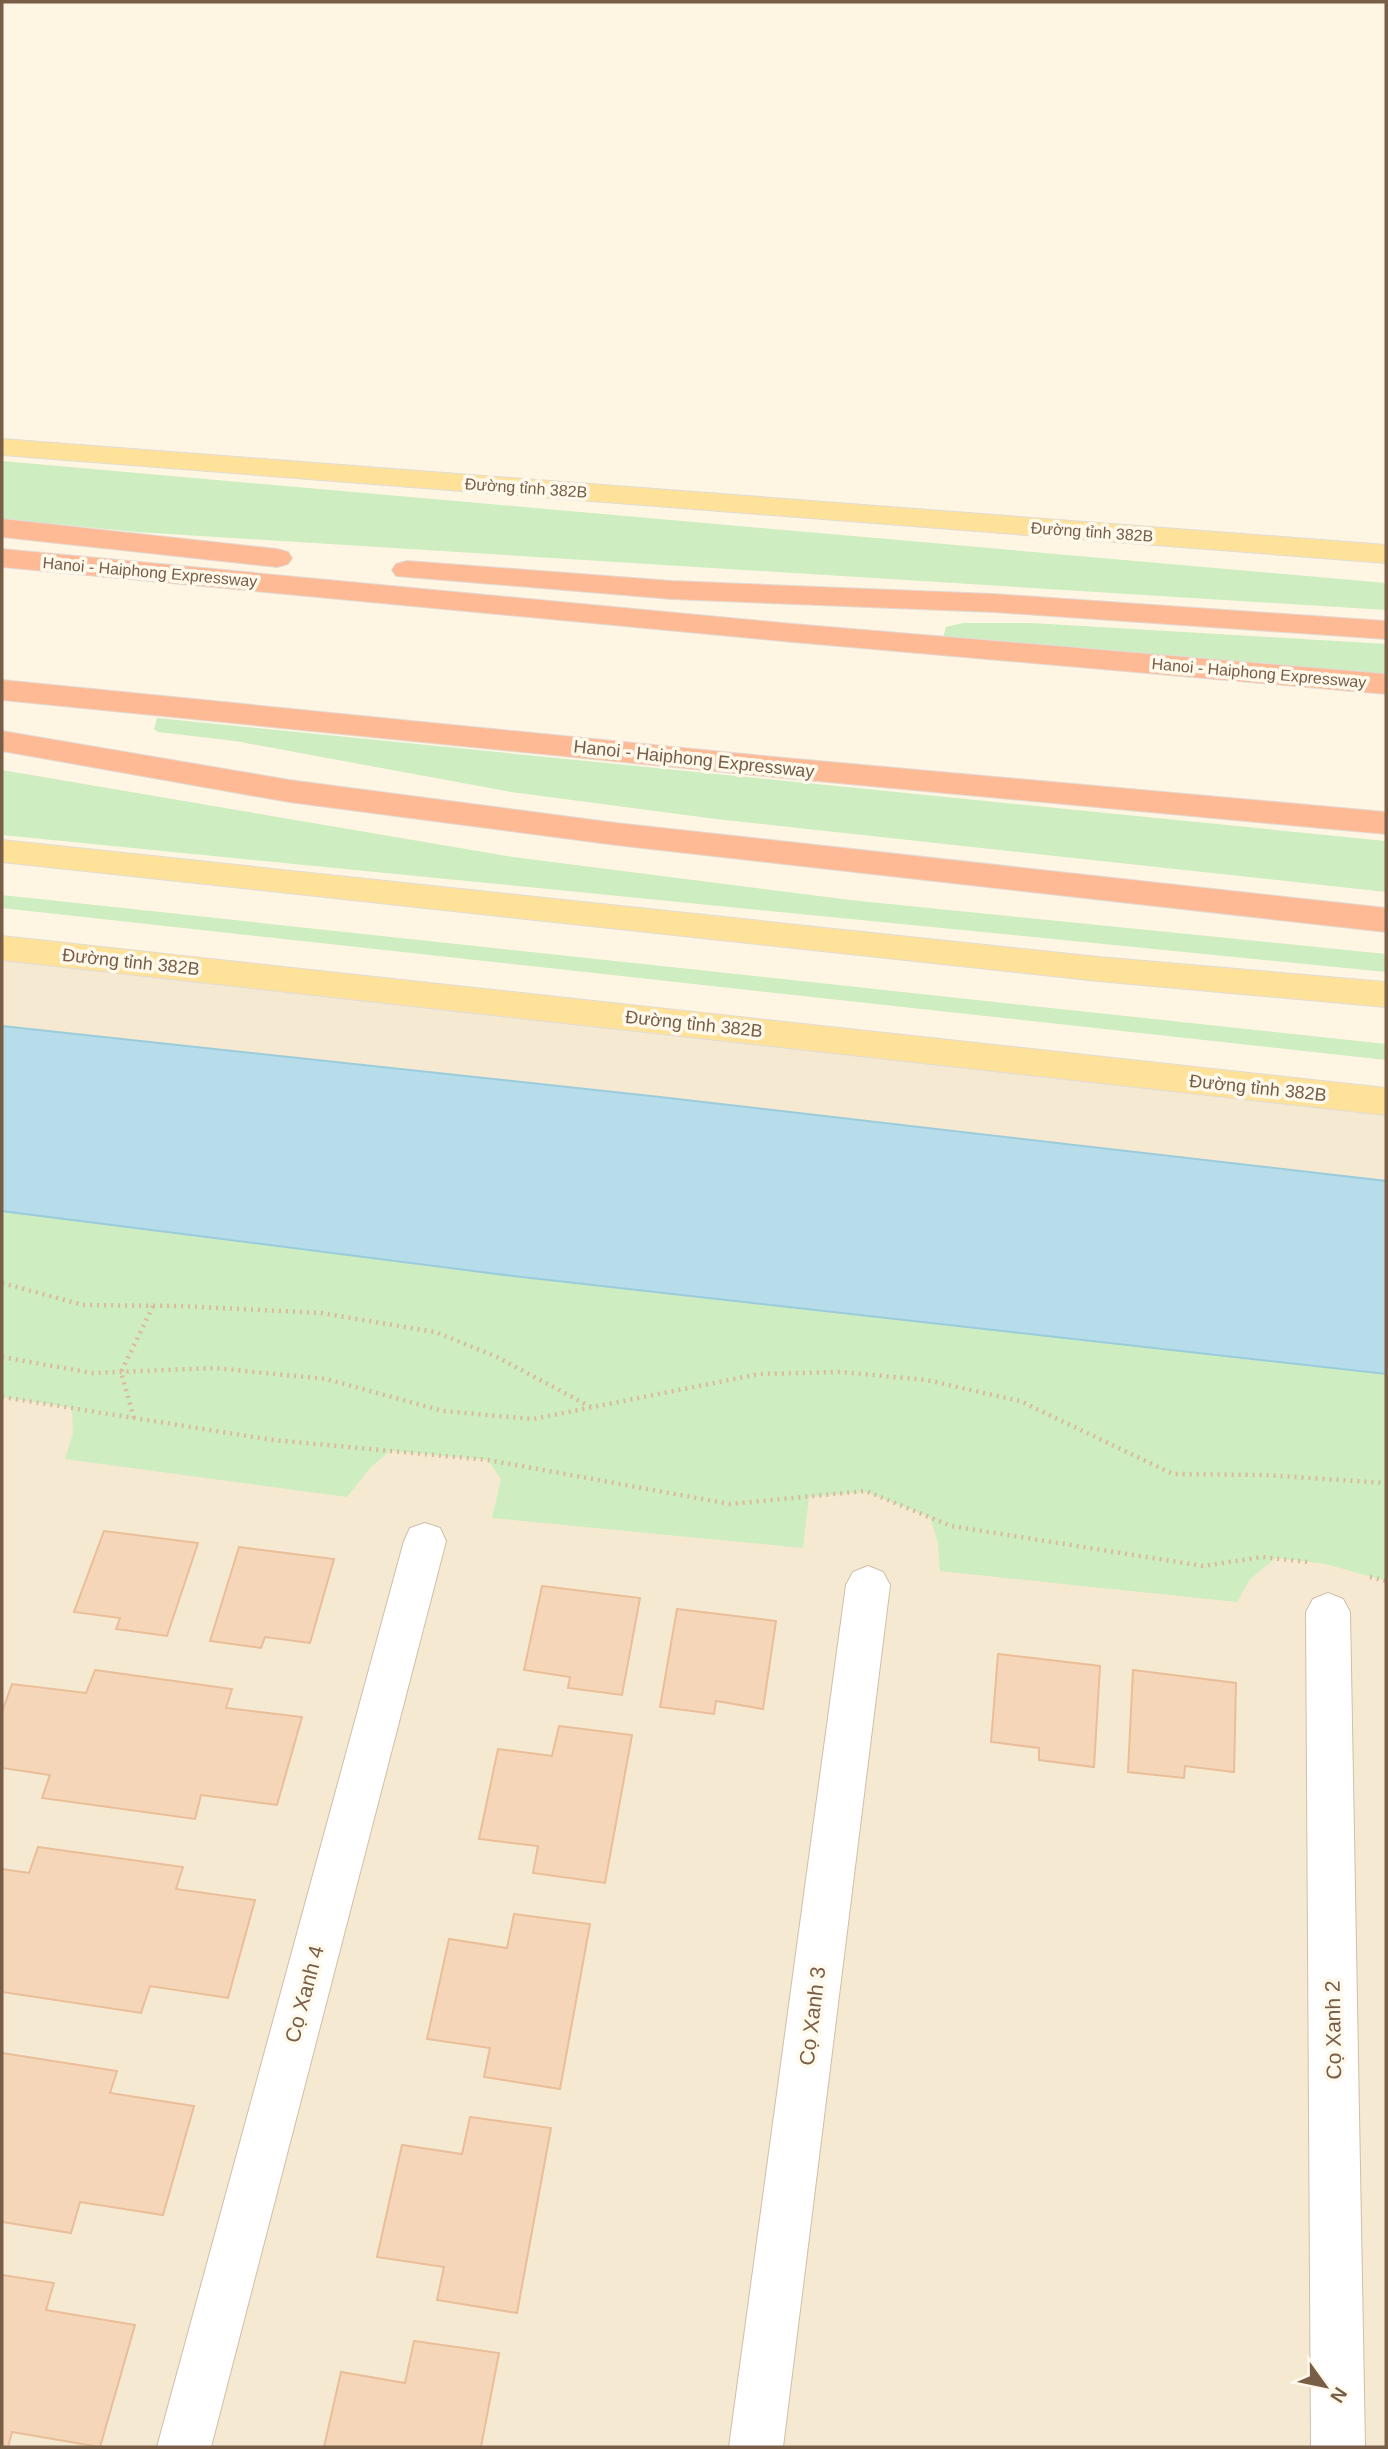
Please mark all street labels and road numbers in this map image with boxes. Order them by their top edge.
street label: Đường tỉnh 382B [464,475,588,501]
street label: Đường tỉnh 382B [1030,519,1154,545]
street label: Hanoi - Haiphong Expressway [42,554,258,590]
street label: Hanoi - Haiphong Expressway [1151,655,1367,691]
street label: Hanoi - Haiphong Expressway [573,736,815,782]
street label: Đường tỉnh 382B [61,945,201,979]
street label: Đường tỉnh 382B [624,1007,764,1041]
street label: Đường tỉnh 382B [1188,1071,1328,1105]
street label: Cọ Xanh 4 [280,1943,328,2045]
street label: Cọ Xanh 3 [795,1965,829,2067]
street label: Cọ Xanh 2 [1321,1980,1345,2080]

